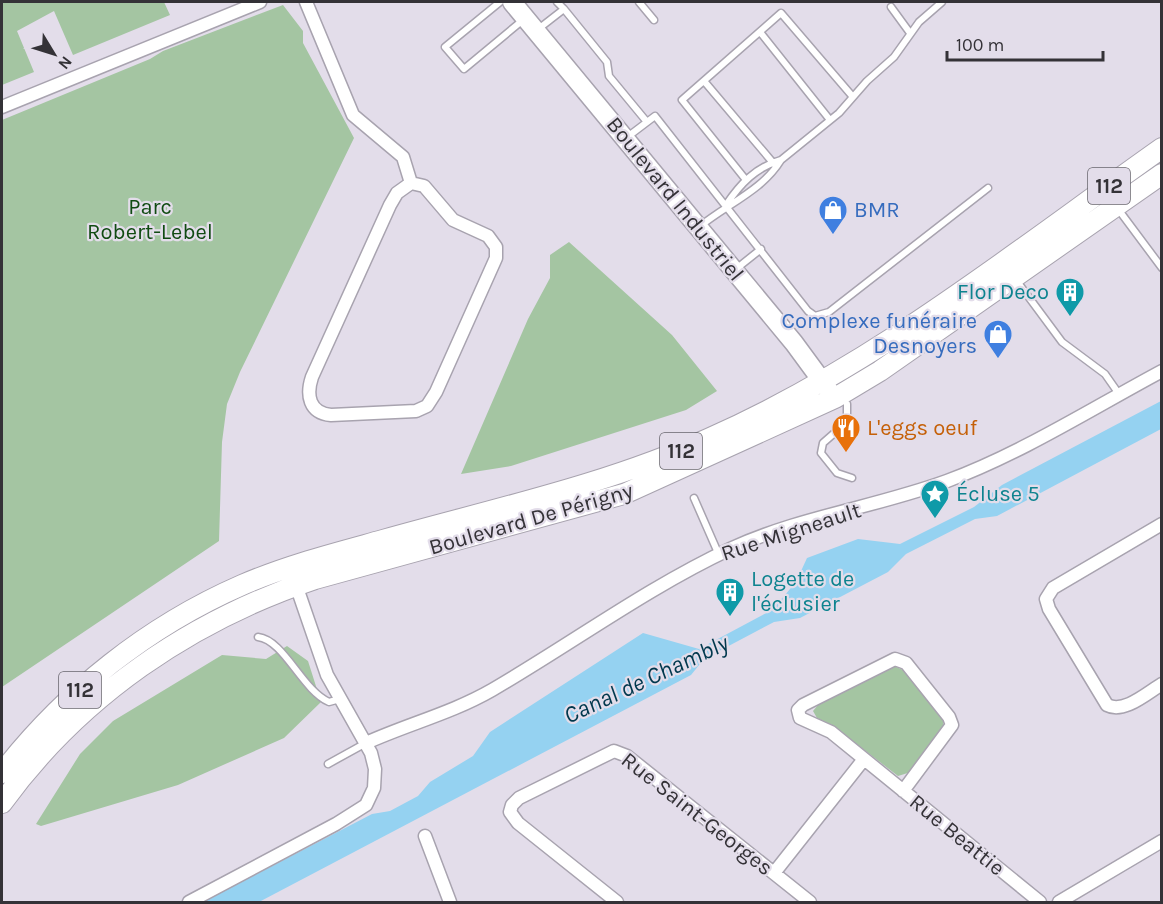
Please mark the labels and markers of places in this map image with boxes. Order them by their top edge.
shop icon: BMR [817,194,849,236]
place label: BMR [854,197,900,223]
building icon: Flor Deco [1054,276,1086,318]
place label: Flor Deco [957,279,1049,305]
place label: Complexe funéraire Desnoyers [782,308,977,359]
shop icon: Complexe funéraire Desnoyers [982,318,1014,360]
restaurant icon: L'eggs oeuf [830,412,862,454]
place label: L'eggs oeuf [867,415,978,441]
place icon: Écluse 5 [919,478,951,520]
place label: Écluse 5 [956,480,1040,507]
place label: Logette de l'éclusier [751,566,854,617]
building icon: Logette de l'éclusier [714,576,746,618]

